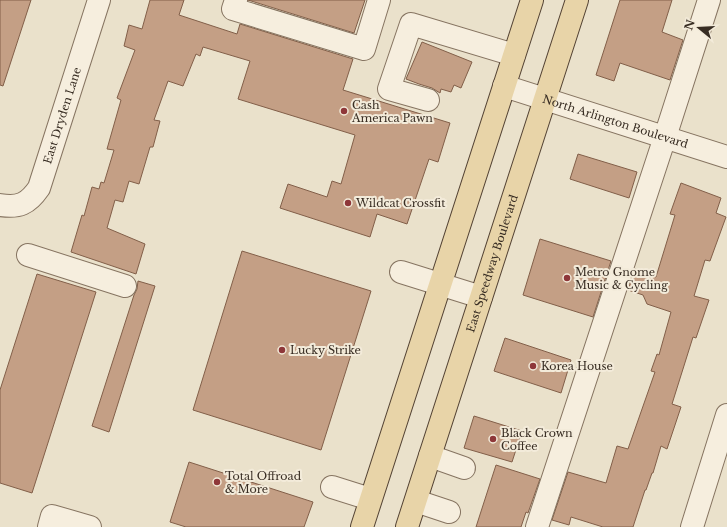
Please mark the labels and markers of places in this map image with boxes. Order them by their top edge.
place label: Cash America Pawn [351,98,433,125]
marker: Cash America Pawn [339,106,349,116]
place label: Wildcat Crossfit [355,196,446,210]
marker: Wildcat Crossfit [343,198,353,208]
place label: Metro Gnome Music & Cycling [575,265,668,292]
marker: Metro Gnome Music & Cycling [562,273,572,283]
place label: Lucky Strike [290,343,361,357]
marker: Lucky Strike [277,345,287,355]
place label: Korea House [541,359,613,373]
marker: Korea House [528,361,538,371]
place label: Black Crown Coffee [501,426,573,453]
marker: Black Crown Coffee [488,434,498,444]
place label: Total Offroad & More [225,469,302,496]
marker: Total Offroad & More [212,477,222,487]

